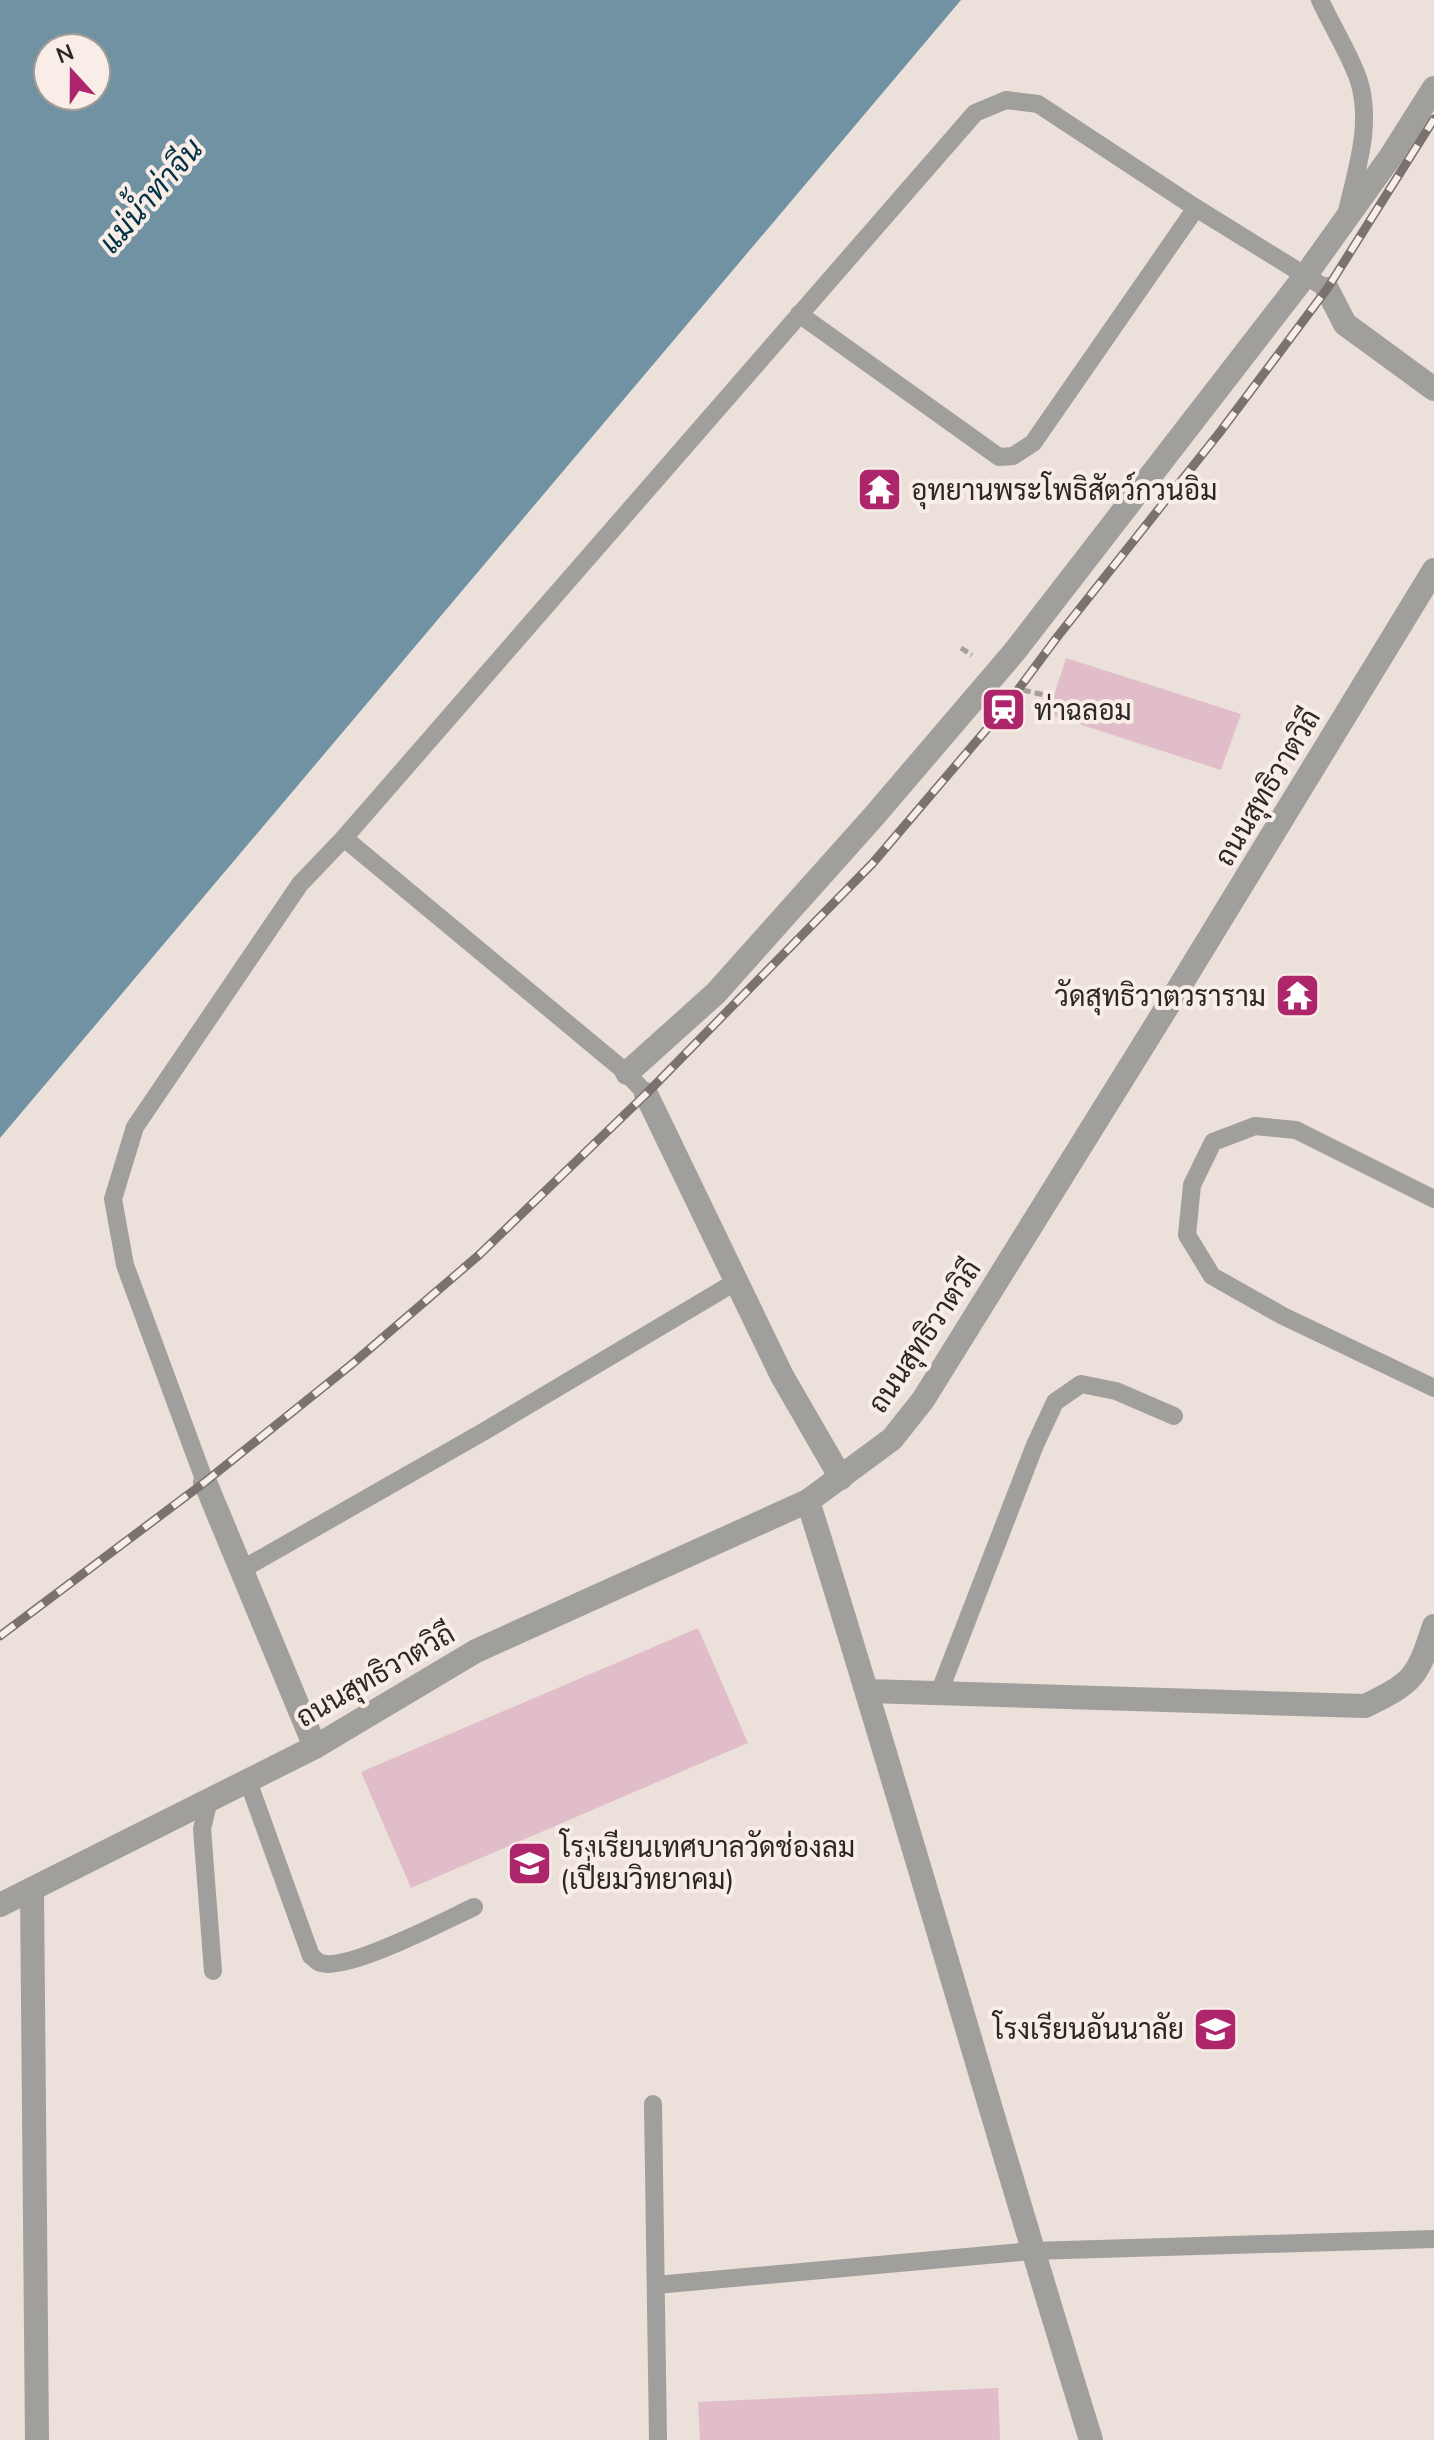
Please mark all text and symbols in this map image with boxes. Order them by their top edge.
north arrow [32,32,112,112]
text: N [52,37,78,71]
water label: แม่น้ำท่าจีน [85,126,213,262]
temple icon: อุทยานพระโพธิสัตว์กวนอิม [856,466,904,514]
place label: อุทยานพระโพธิสัตว์กวนอิม [911,471,1217,510]
station icon: ท่าฉลอม [979,686,1027,734]
place label: ท่าฉลอม [1034,692,1132,730]
street label: ถนนสุทธิวาตวิถี [1206,702,1330,873]
temple icon: วัดสุทธิวาตวราราม [1273,972,1321,1020]
place label: วัดสุทธิวาตวราราม [1055,978,1266,1016]
street label: ถนนสุทธิวาตวิถี [860,1252,990,1421]
street label: ถนนสุทธิวาตวิถี [289,1615,462,1737]
place label: โรงเรียนเทศบาลวัดช่องลม (เปี่ยมวิทยาคม) [558,1828,855,1899]
school or university icon: โรงเรียนเทศบาลวัดช่องลม (เปี่ยมวิทยาคม) [505,1839,553,1887]
school or university icon: โรงเรียนอันนาลัย [1191,2005,1239,2053]
place label: โรงเรียนอันนาลัย [991,2010,1184,2049]

